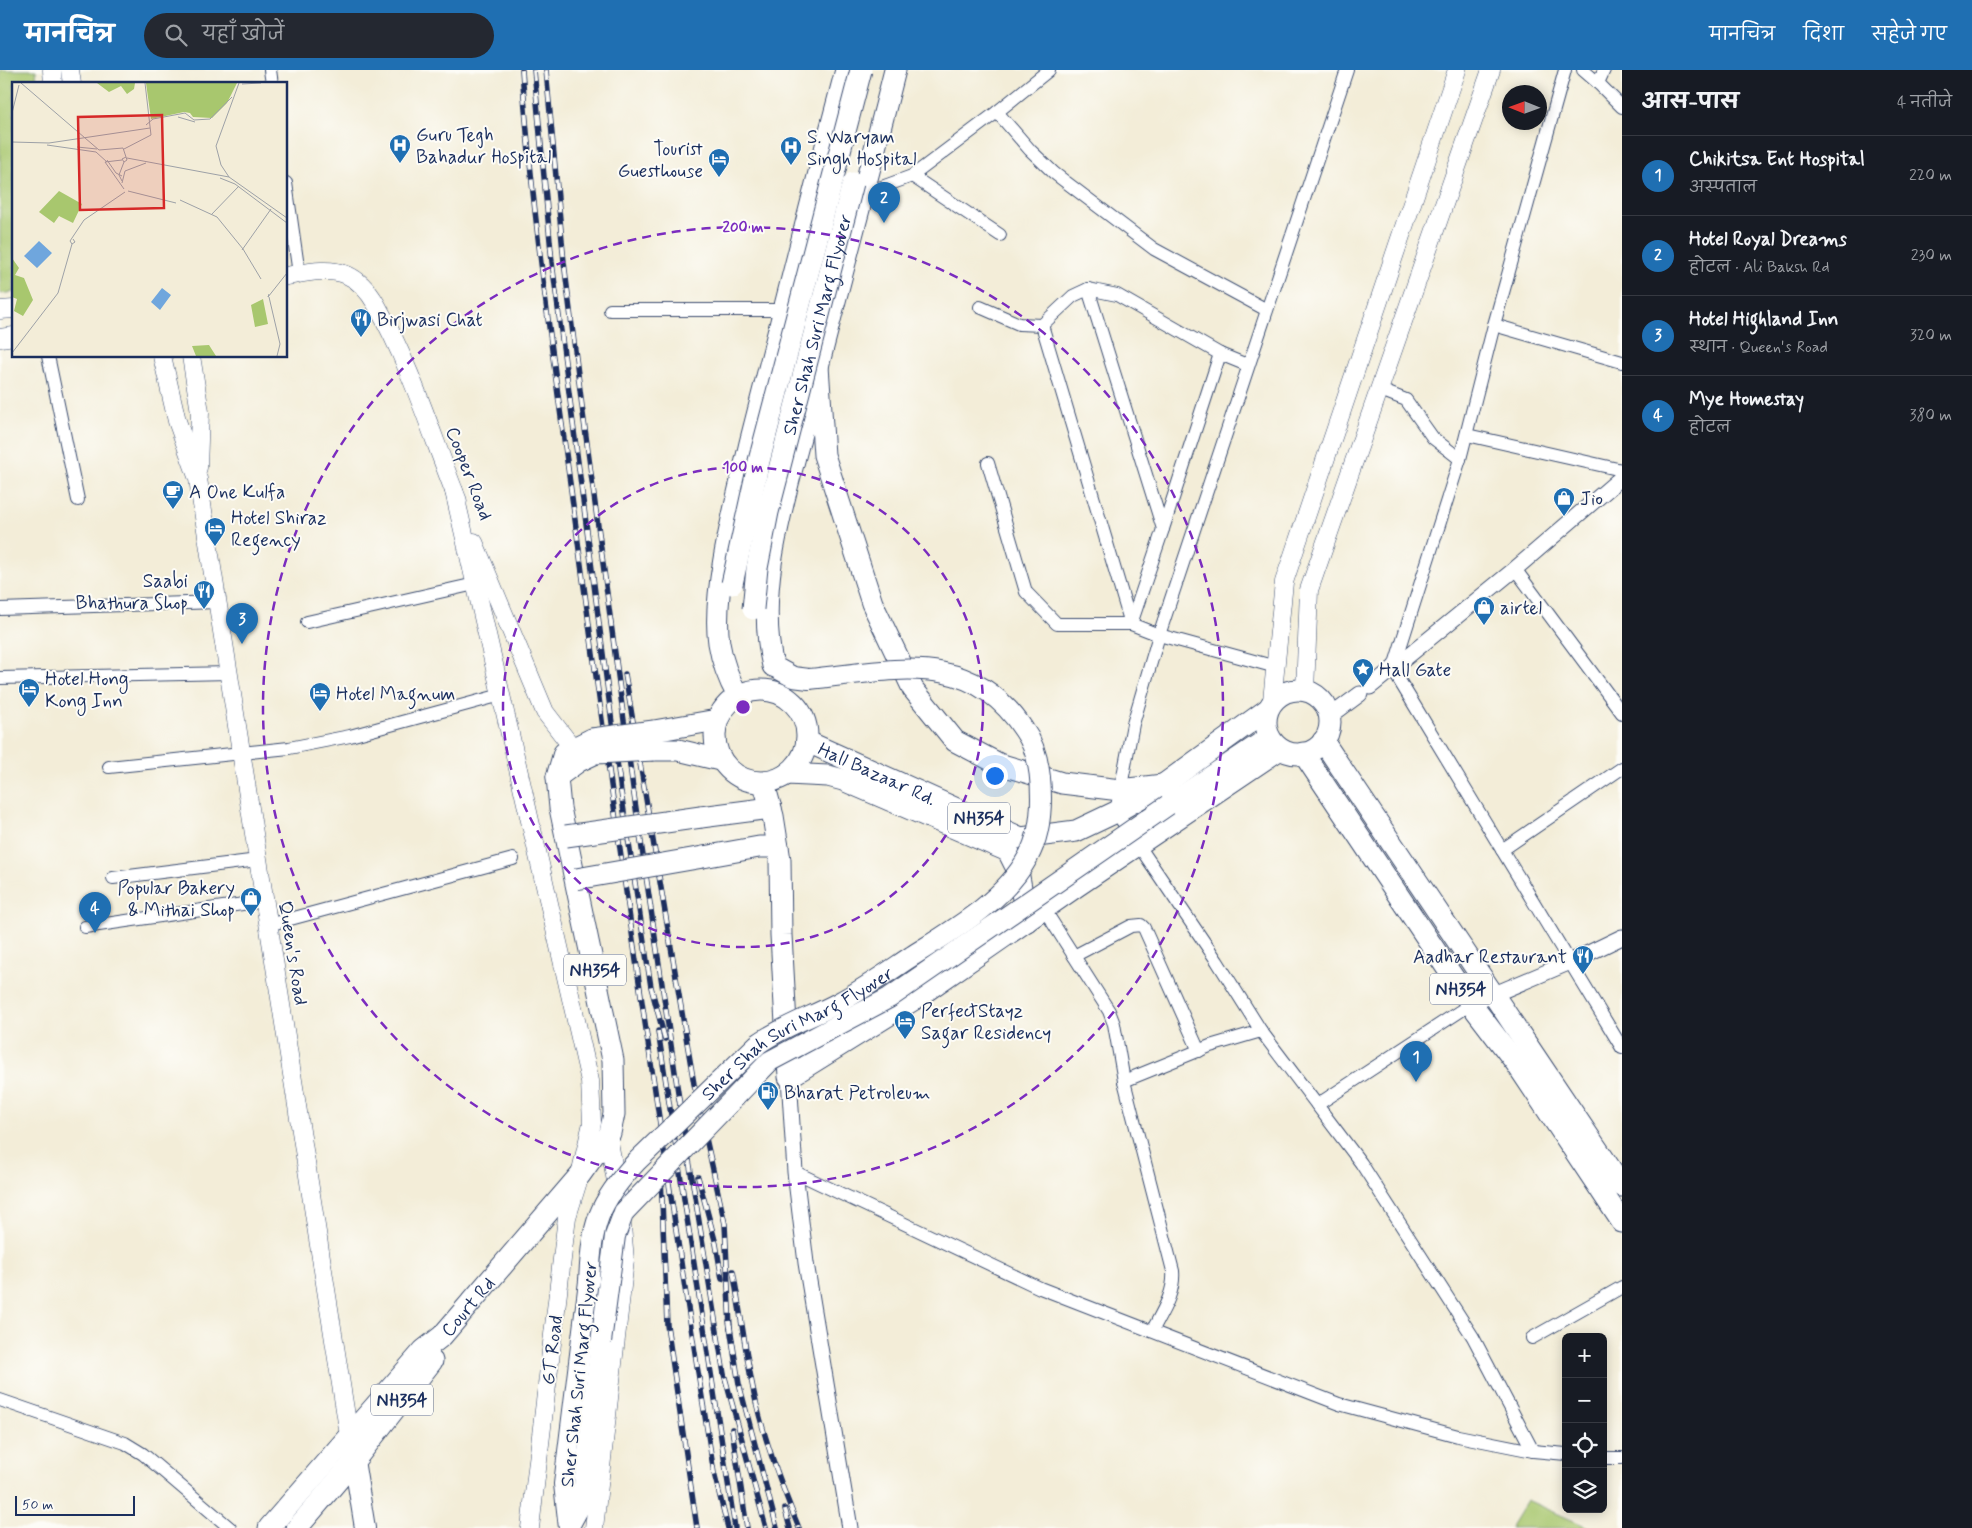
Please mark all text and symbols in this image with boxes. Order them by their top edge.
search box [144,13,494,58]
text: मानचित्र [25,20,114,51]
icon: search [162,21,190,49]
text: यहाँ खोजें [202,22,284,47]
text: मानचित्र [1709,23,1775,47]
text: दिशा [1803,23,1844,47]
text: सहेजे गए [1872,23,1947,47]
inset map [12,82,288,358]
north arrow [1502,85,1547,130]
text: आस-पास [1642,88,1739,116]
text: 4 नतीजे [1897,92,1952,113]
place label: Guru Tegh Bahadur Hospital [416,123,551,170]
place label: S. Waryam Singh Hospital [807,125,917,174]
hospital icon: Guru Tegh Bahadur Hospital [388,133,412,164]
hospital icon: S. Waryam Singh Hospital [779,135,803,166]
place label: Tourist Guesthouse [618,137,703,184]
hotel icon: Tourist Guesthouse [707,147,731,178]
text: Chikitsa Ent Hospital [1689,147,1865,172]
text: 1 [1654,165,1662,186]
text: 220 m [1909,165,1952,186]
text: अस्पताल [1689,177,1757,198]
pin: 2 [868,182,900,223]
street label: Sher Shah Suri Marg Flyover [777,212,858,438]
text: 200 m [723,218,764,238]
text: Hotel Royal Dreams [1689,227,1847,252]
text: 2 [1654,245,1662,266]
text: 230 m [1911,245,1952,266]
text: होटल · Ali Baksh Rd [1689,257,1830,278]
restaurant icon: Birjwasi Chat [349,307,373,338]
text: Hotel Highland Inn [1689,307,1839,332]
place label: Birjwasi Chat [377,308,483,334]
text: 3 [1654,325,1662,346]
text: 320 m [1910,325,1952,346]
text: स्थान · Queen's Road [1689,337,1828,358]
text: Mye Homestay [1689,387,1804,412]
text: 4 [1653,405,1663,426]
text: 380 m [1909,405,1952,426]
text: होटल [1689,417,1731,438]
street label: Cooper Road [439,423,498,524]
text: 100 m [723,458,763,478]
cafe icon: A One Kulfa [161,479,185,510]
place label: A One Kulfa [189,480,285,505]
shop icon: Jio [1552,486,1576,517]
place label: Jio [1580,487,1603,512]
place label: Hotel Shiraz Regency [231,506,327,556]
hotel icon: Hotel Shiraz Regency [203,516,227,547]
place label: Saabi Bhathura Shop [75,569,188,616]
restaurant icon: Saabi Bhathura Shop [192,579,216,610]
shop icon: airtel [1472,595,1496,626]
place label: airtel [1500,596,1542,621]
pin: 3 [226,603,258,644]
place icon: Hall Gate [1351,657,1375,688]
place label: Hall Gate [1379,658,1451,683]
place label: Hotel Hong Kong Inn [45,667,128,716]
hotel icon: Hotel Hong Kong Inn [17,677,41,708]
hotel icon: Hotel Magnum [308,681,332,712]
place label: Hotel Magnum [336,682,455,710]
centre of rings [734,698,752,716]
street label: Hall Bazaar Rd. [814,737,940,812]
your location [982,763,1008,789]
road number: NH354 [948,802,1010,834]
place label: Popular Bakery & Mithai Shop [117,876,235,923]
shop icon: Popular Bakery & Mithai Shop [239,886,263,917]
pin: 4 [79,892,111,933]
street label: Queen's Road [272,899,313,1007]
restaurant icon: Aadhar Restaurant [1571,944,1595,975]
place label: Aadhar Restaurant [1413,945,1567,970]
road number: NH354 [564,954,626,986]
street label: Sher Shah Suri Marg Flyover [696,961,899,1106]
road number: NH354 [1430,974,1492,1004]
place label: PerfectStayz Sagar Residency [921,999,1051,1049]
hotel icon: PerfectStayz Sagar Residency [893,1009,917,1040]
pin: 1 [1400,1041,1432,1082]
fuel station icon: Bharat Petroleum [756,1080,780,1111]
place label: Bharat Petroleum [784,1081,930,1106]
street label: Sher Shah Suri Marg Flyover [555,1260,607,1489]
street label: Court Rd [436,1272,501,1342]
street label: GT Road [536,1314,569,1386]
map controls [1562,1333,1607,1513]
button: + [1562,1333,1607,1378]
button: − [1562,1378,1607,1423]
road number: NH354 [371,1384,433,1416]
button: locate [1562,1423,1607,1468]
button: layers [1562,1468,1607,1513]
scale bar [15,1493,135,1516]
text: 50 m [22,1496,53,1514]

